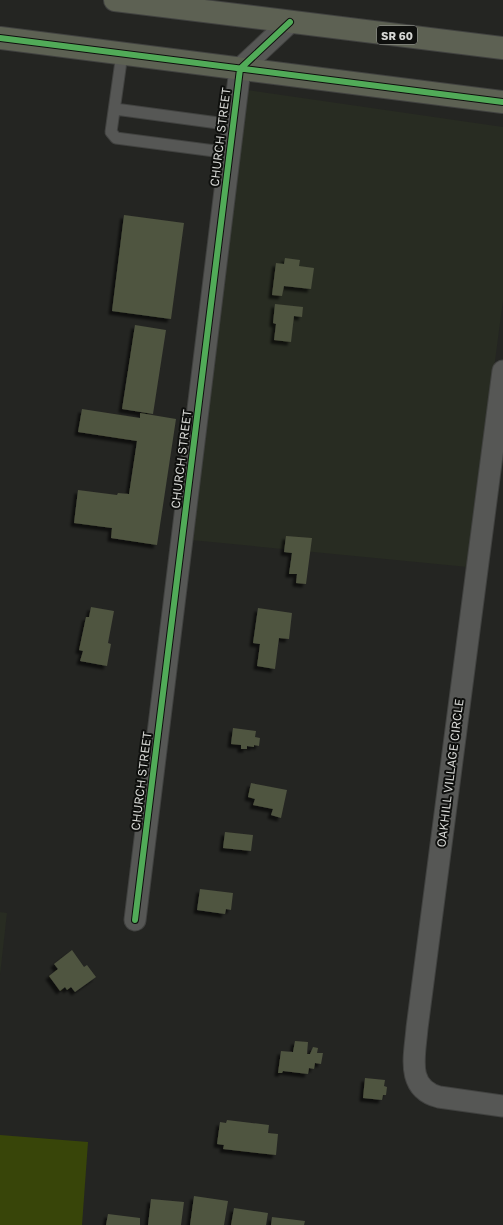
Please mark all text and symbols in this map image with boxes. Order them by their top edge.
road number: SR 60 [377,26,417,44]
street label: CHURCH STREET [206,86,234,187]
street label: CHURCH STREET [167,408,195,509]
street label: OAKHILL VILLAGE CIRCLE [433,698,467,848]
street label: CHURCH STREET [127,730,155,831]

